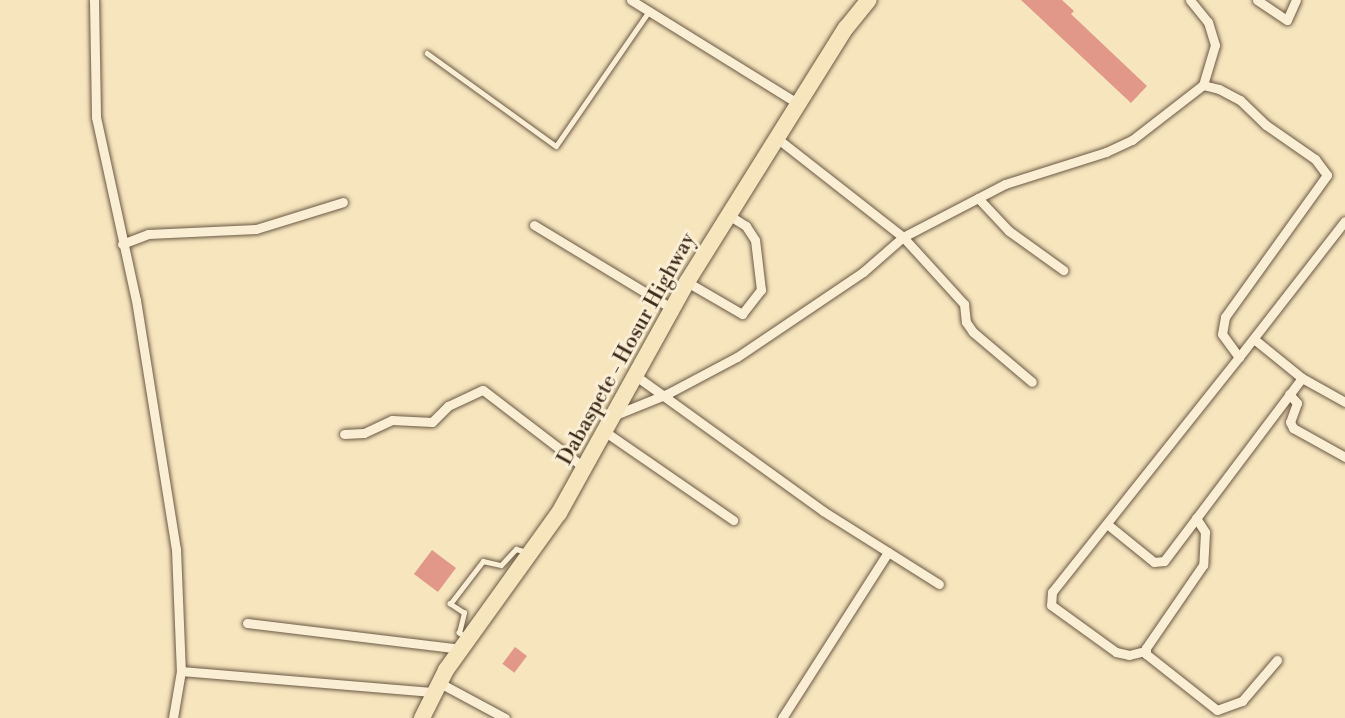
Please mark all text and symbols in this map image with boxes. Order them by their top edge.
street label: Dabaspete - Hosur Highway [553,228,701,470]

